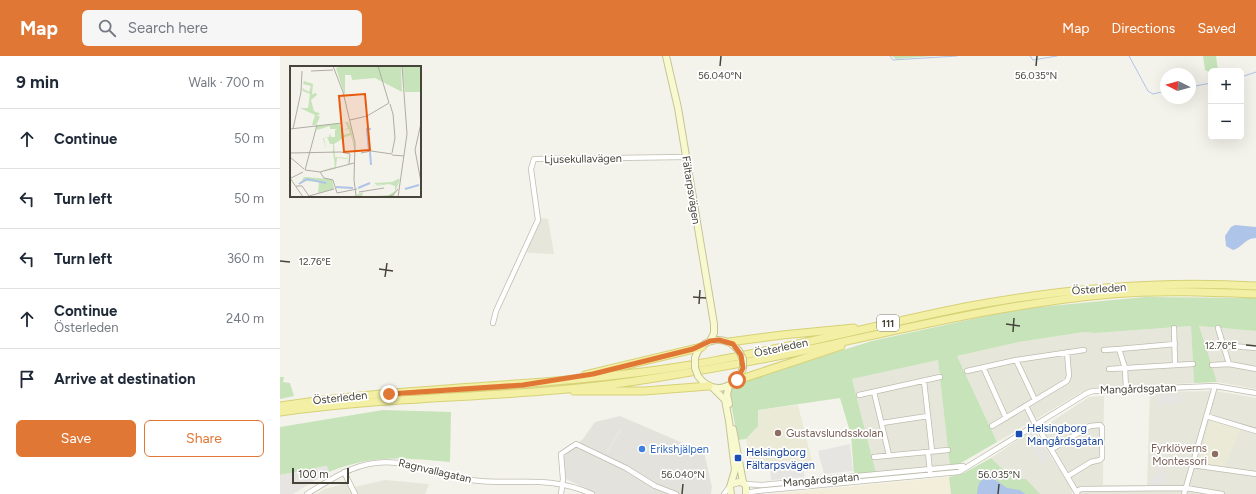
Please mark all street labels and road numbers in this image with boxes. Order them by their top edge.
street label: Ljusekullavägen [544,152,622,166]
street label: Fältarpsvägen [679,155,703,225]
street label: Österleden [1071,280,1127,297]
road number: 111 [877,315,899,331]
street label: Österleden [753,335,809,360]
street label: Mangårdsgatan [1100,381,1176,397]
street label: Österleden [312,388,368,407]
street label: Ragnvallagatan [397,456,473,486]
street label: Mangårdsgatan [782,470,860,490]

